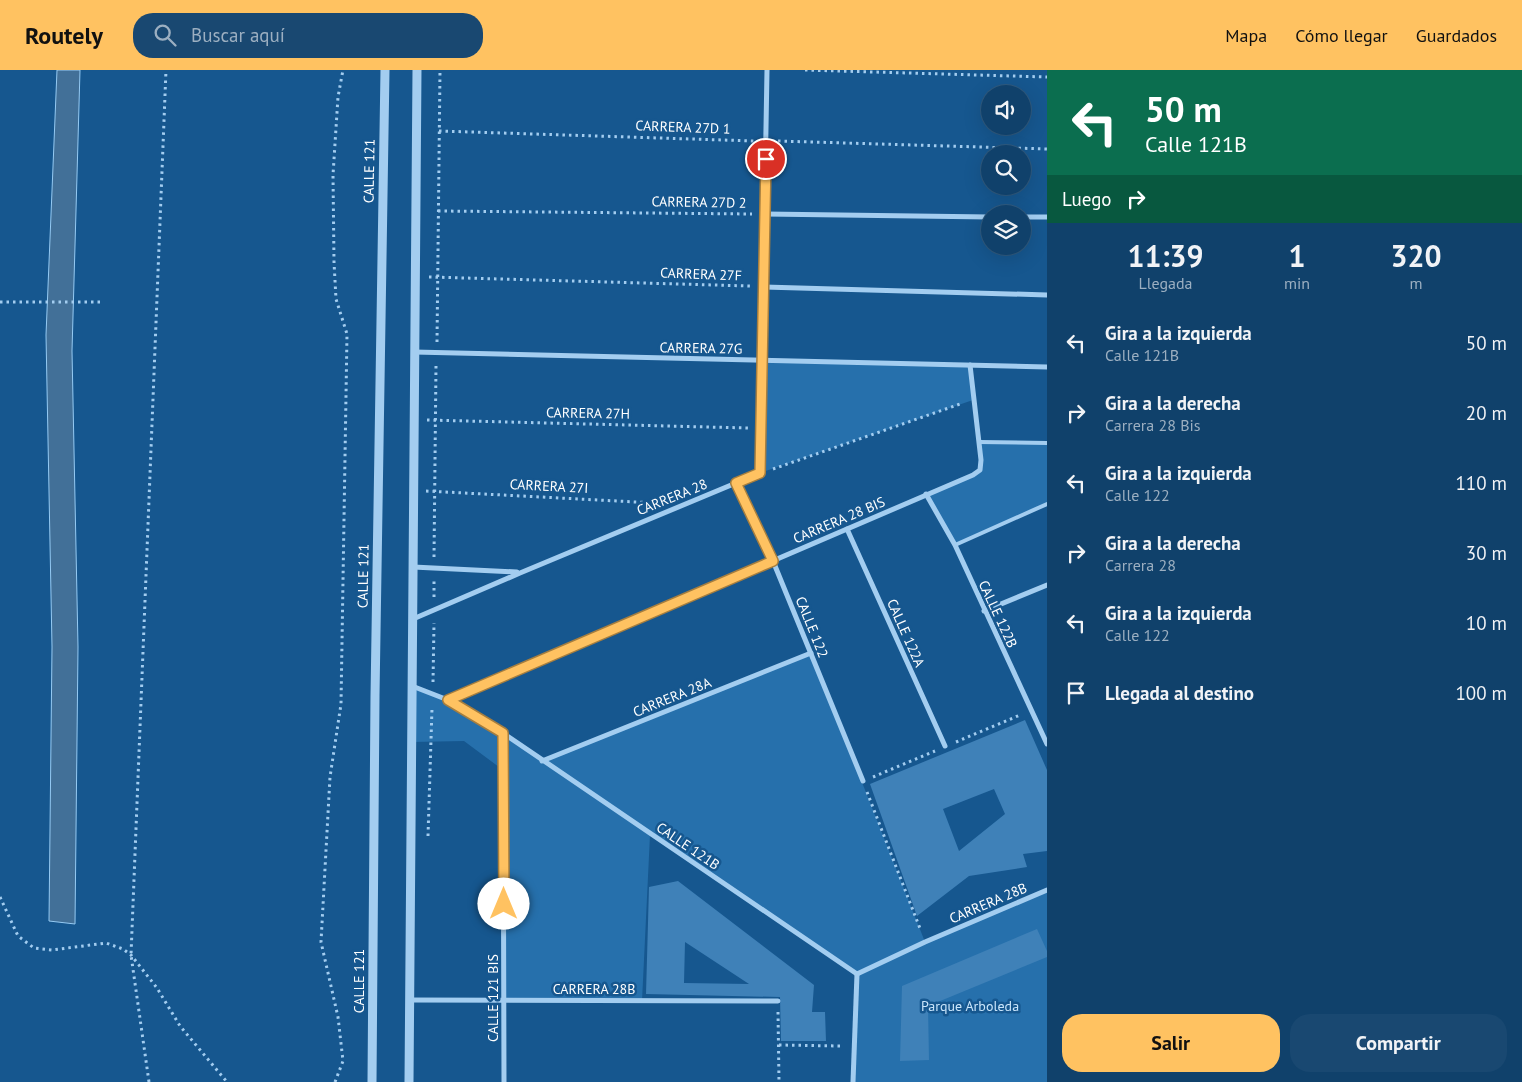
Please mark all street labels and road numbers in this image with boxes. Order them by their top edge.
street label: CARRERA 27D 1 [635,116,731,138]
street label: CALLE 121 [359,139,379,203]
street label: CARRERA 27D 2 [651,192,747,212]
street label: CARRERA 27F [660,264,742,284]
street label: CARRERA 27G [659,338,743,358]
street label: CARRERA 27H [546,403,630,423]
street label: CARRERA 27I [509,475,589,497]
street label: CARRERA 28 [634,475,710,519]
street label: CARRERA 28 BIS [790,493,888,547]
street label: CALLE 121 [353,544,373,608]
street label: CALLE 122B [975,577,1021,651]
street label: CALLE 122 [792,594,832,660]
street label: CALLE 122A [883,596,929,671]
street label: CARRERA 28A [630,673,714,721]
street label: CALLE 121B [653,818,723,874]
street label: CARRERA 28B [946,879,1030,927]
street label: CALLE 121 [350,949,368,1013]
street label: CALLE 121 BIS [484,954,502,1042]
street label: CARRERA 28B [553,980,635,998]

